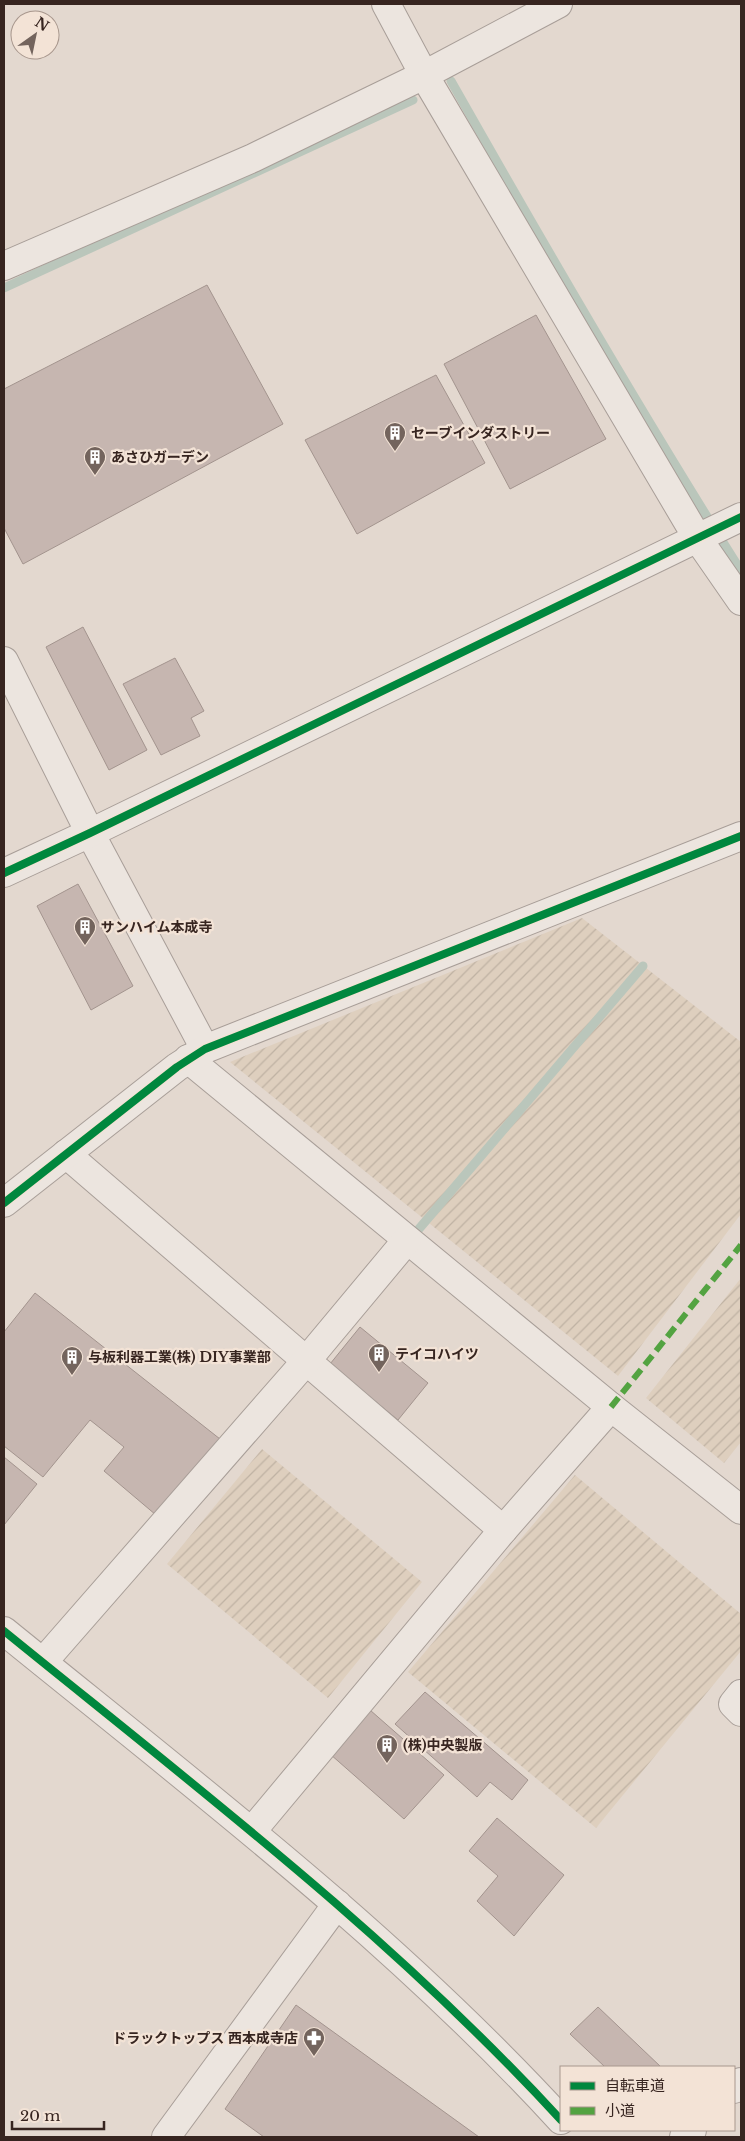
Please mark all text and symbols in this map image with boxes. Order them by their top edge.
north arrow [10,10,60,60]
text: N [32,13,53,35]
building icon: セーブインダストリー [383,421,407,452]
place label: セーブインダストリー [411,424,550,442]
building icon: あさひガーデン [83,445,107,476]
place label: あさひガーデン [111,448,209,466]
building icon: サンハイム本成寺 [73,915,97,946]
place label: サンハイム本成寺 [101,918,212,936]
building icon: テイコハイツ [367,1342,391,1373]
building icon: 与板利器工業(株) DIY事業部 [60,1345,84,1376]
place label: テイコハイツ [395,1345,479,1363]
place label: 与板利器工業(株) DIY事業部 [88,1348,271,1366]
building icon: (株)中央製版 [375,1733,399,1764]
place label: (株)中央製版 [403,1736,483,1754]
pharmacy icon: ドラックトップス 西本成寺店 [302,2026,326,2057]
place label: ドラックトップス 西本成寺店 [112,2029,298,2047]
legend [560,2066,735,2131]
text: 自転車道 [605,2076,665,2095]
scale bar [12,2098,105,2130]
text: 小道 [605,2101,635,2120]
text: 20 m [20,2106,60,2125]

